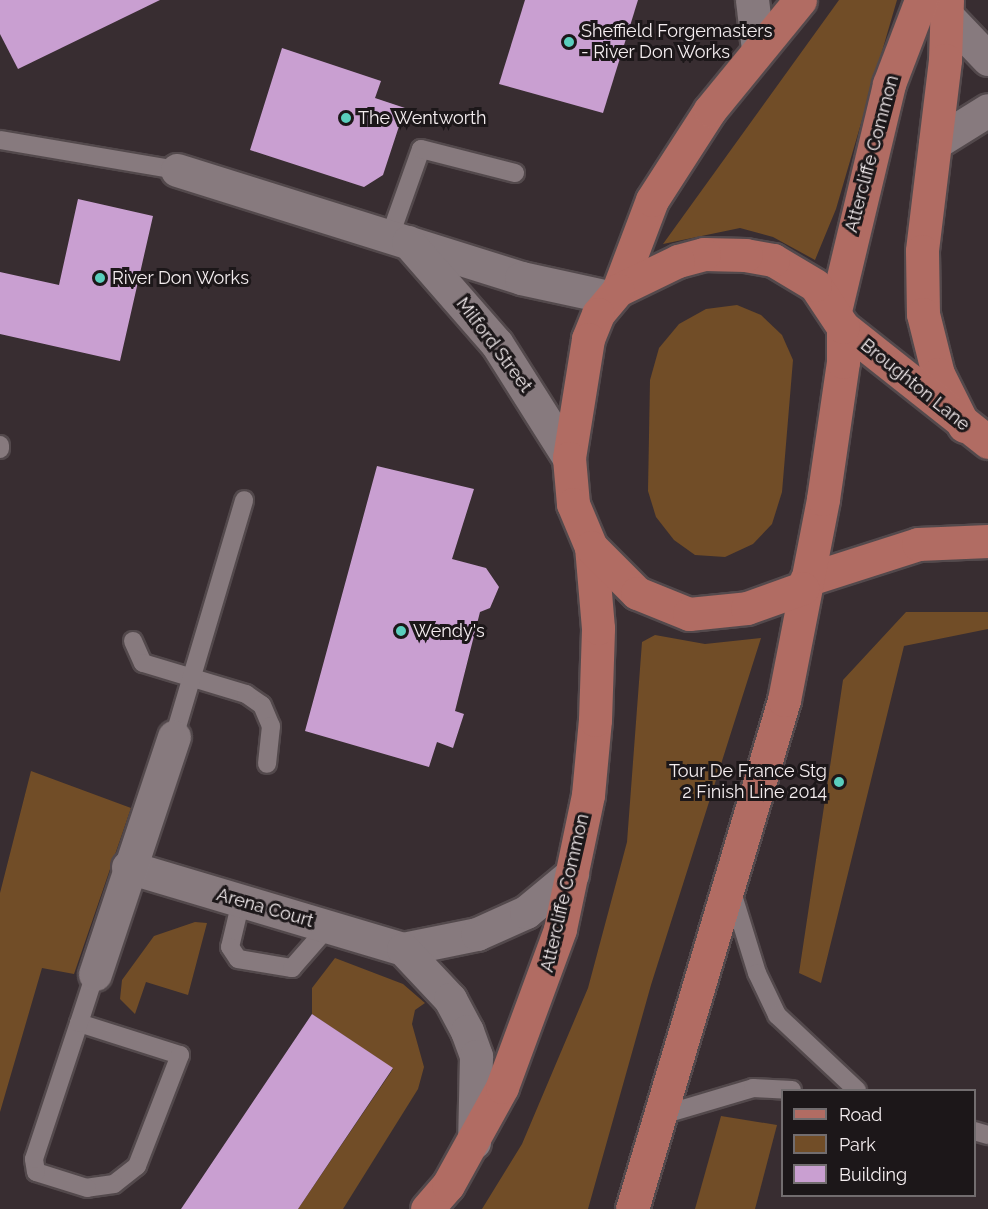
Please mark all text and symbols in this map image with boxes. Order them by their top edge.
place label: Sheffield Forgemasters - River Don Works [581,21,772,63]
marker: Sheffield Forgemasters - River Don Works [562,35,576,49]
street label: Attercliffe Common [841,73,903,235]
place label: The Wentworth [358,107,487,129]
marker: The Wentworth [339,111,353,125]
place label: River Don Works [112,267,250,289]
marker: River Don Works [93,271,107,285]
street label: Milford Street [451,293,537,397]
street label: Broughton Lane [856,334,974,436]
place label: Wendy's [413,620,485,642]
marker: Wendy's [394,624,408,638]
place label: Tour De France Stg 2 Finish Line 2014 [668,761,827,804]
marker: Tour De France Stg 2 Finish Line 2014 [832,775,846,789]
street label: Attercliffe Common [536,812,594,974]
street label: Arena Court [214,884,316,932]
legend [781,1089,976,1197]
text: Road [839,1104,882,1125]
text: Park [839,1134,876,1155]
text: Building [839,1164,907,1185]

